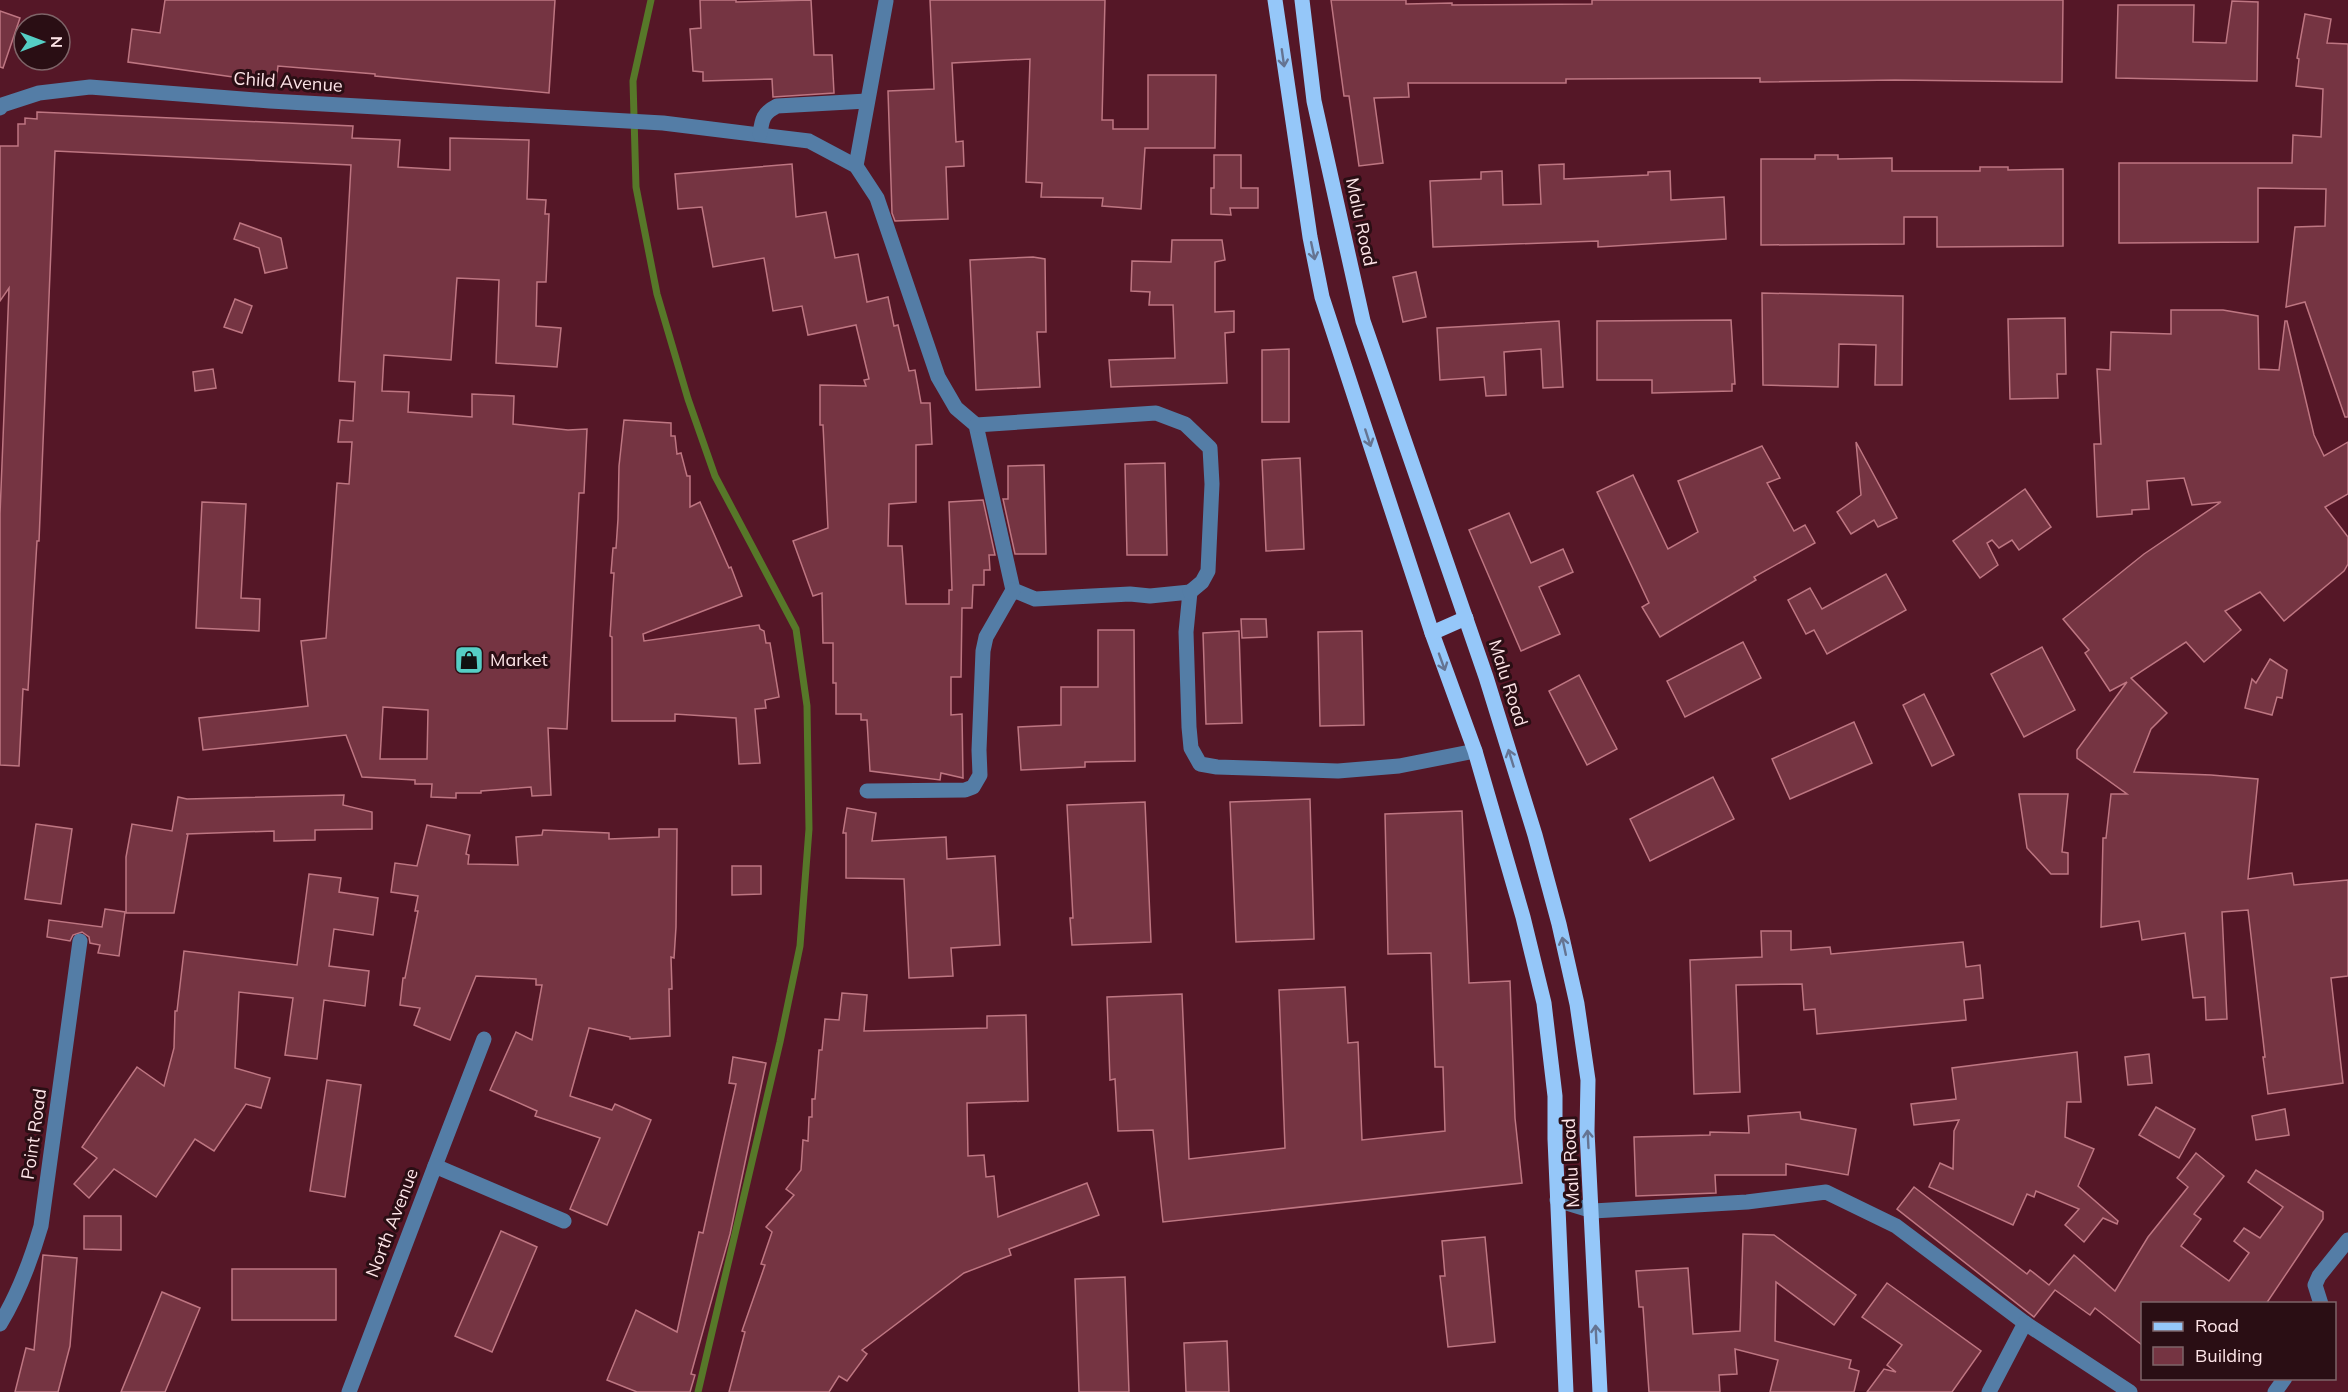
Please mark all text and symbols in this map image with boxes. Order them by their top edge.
north arrow [12,12,72,72]
text: N [47,36,67,48]
one-way arrow [1278,48,1289,67]
street label: Child Avenue [233,66,344,97]
street label: Malu Road [1341,176,1382,268]
one-way arrow [1308,240,1319,260]
one-way arrow [1363,428,1374,447]
street label: Malu Road [1484,637,1533,729]
shop icon: Market [453,644,485,676]
place label: Market [490,648,548,671]
one-way arrow [1438,653,1449,671]
one-way arrow [1505,749,1516,768]
one-way arrow [1558,937,1569,956]
street label: Point Road [16,1087,51,1181]
street label: Malu Road [1557,1118,1584,1208]
one-way arrow [1582,1129,1593,1149]
street label: North Avenue [360,1165,423,1281]
legend [2141,1302,2336,1380]
text: Road [2195,1314,2239,1337]
one-way arrow [1591,1324,1602,1344]
text: Building [2195,1344,2263,1367]

